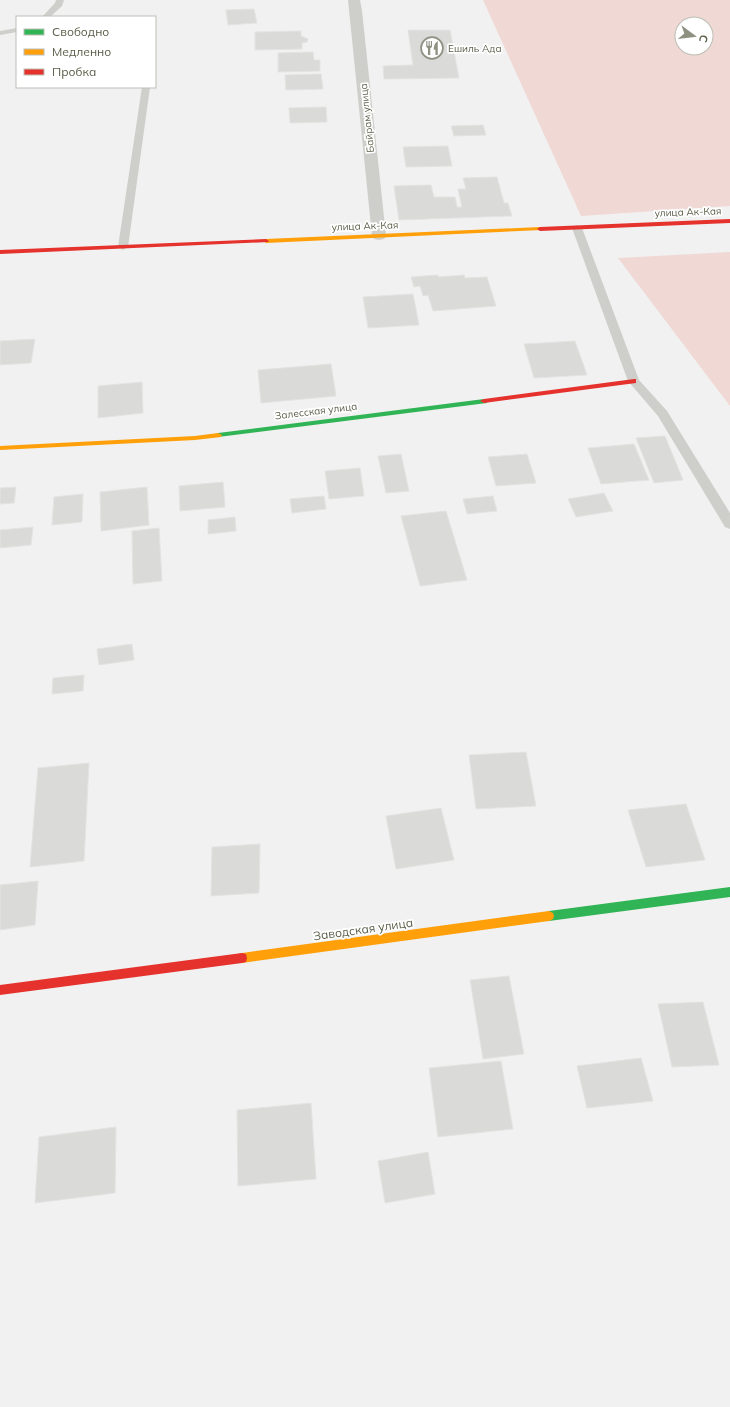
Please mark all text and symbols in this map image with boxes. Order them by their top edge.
legend [16,16,156,88]
north arrow [674,16,714,56]
text: Свободно [52,24,109,39]
text: С [696,33,711,44]
restaurant icon: Ешиль Ада [419,35,445,61]
place label: Ешиль Ада [448,42,502,55]
text: Медленно [52,44,111,59]
text: Пробка [52,64,96,79]
street label: Байрам улица [357,83,377,153]
street label: улица Ак-Кая [654,204,722,220]
street label: улица Ак-Кая [331,218,399,234]
street label: Залесская улица [274,399,358,423]
street label: Заводская улица [312,915,414,943]

